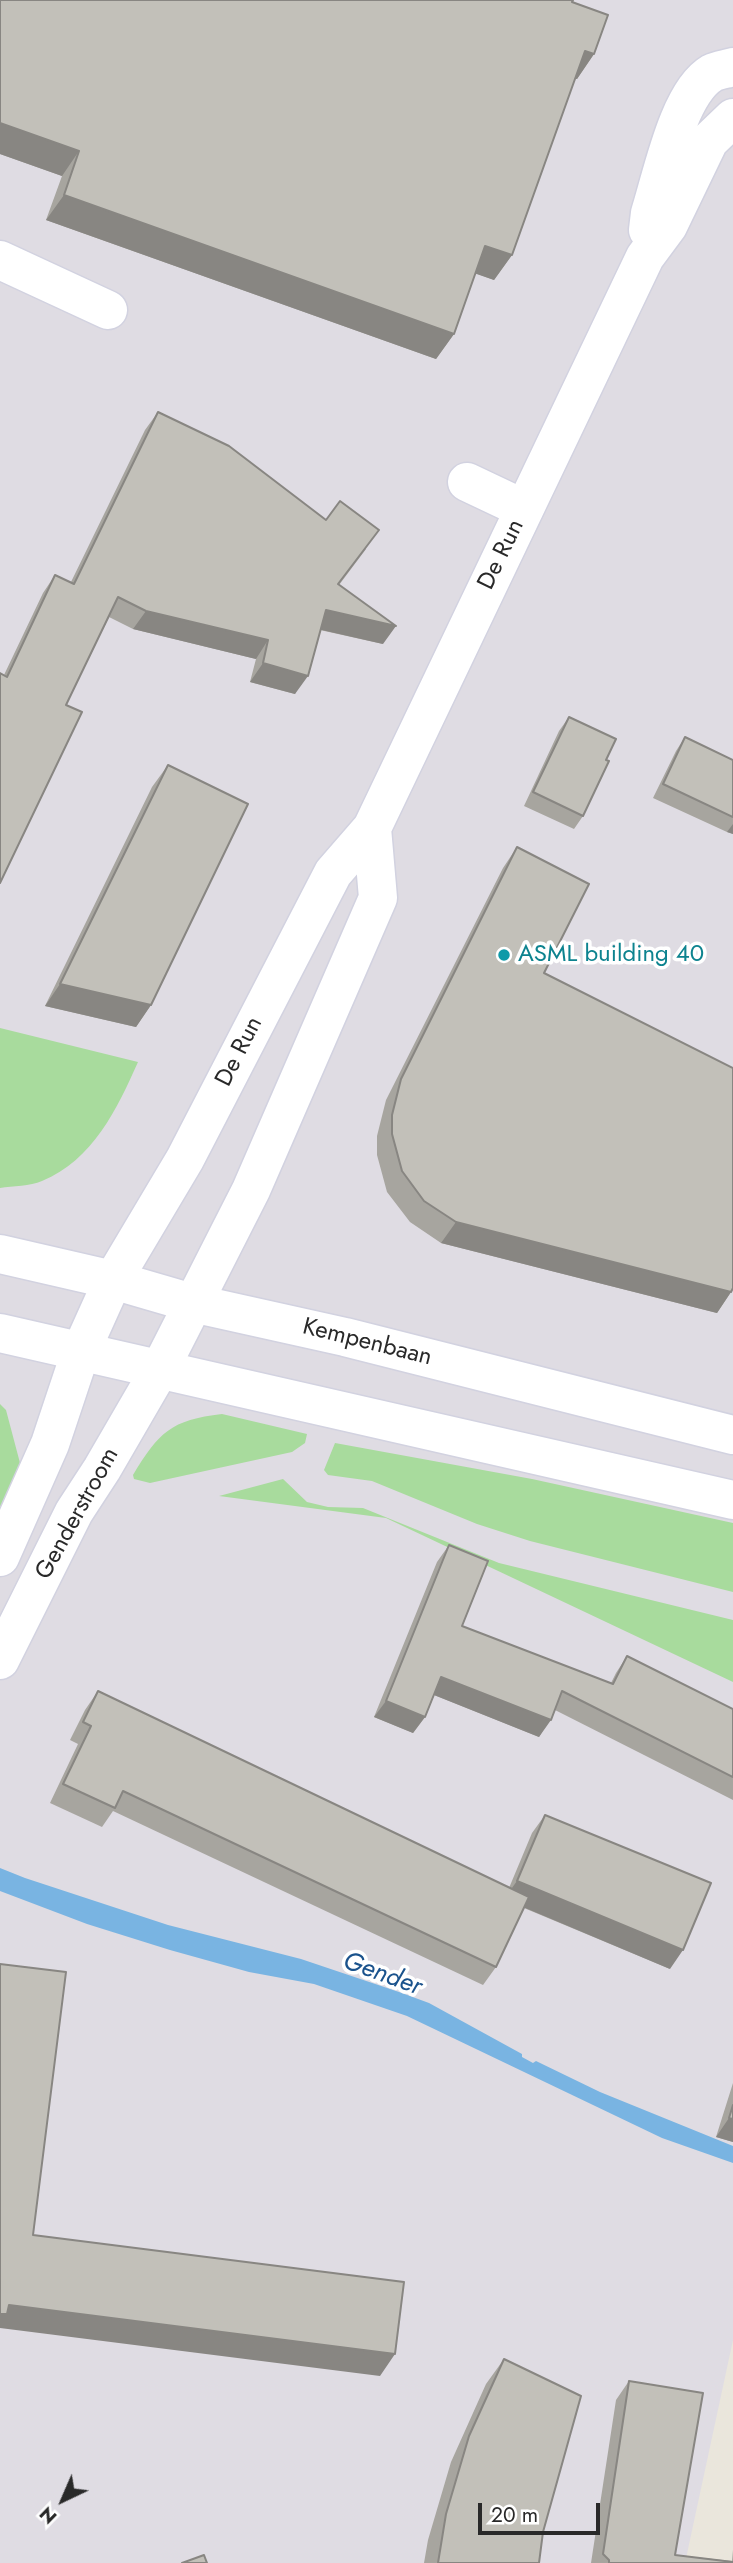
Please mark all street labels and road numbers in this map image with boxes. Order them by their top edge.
street label: De Run [473,515,531,595]
street label: De Run [210,1012,270,1092]
street label: Kempenbaan [300,1313,434,1373]
street label: Genderstroom [30,1443,126,1585]

